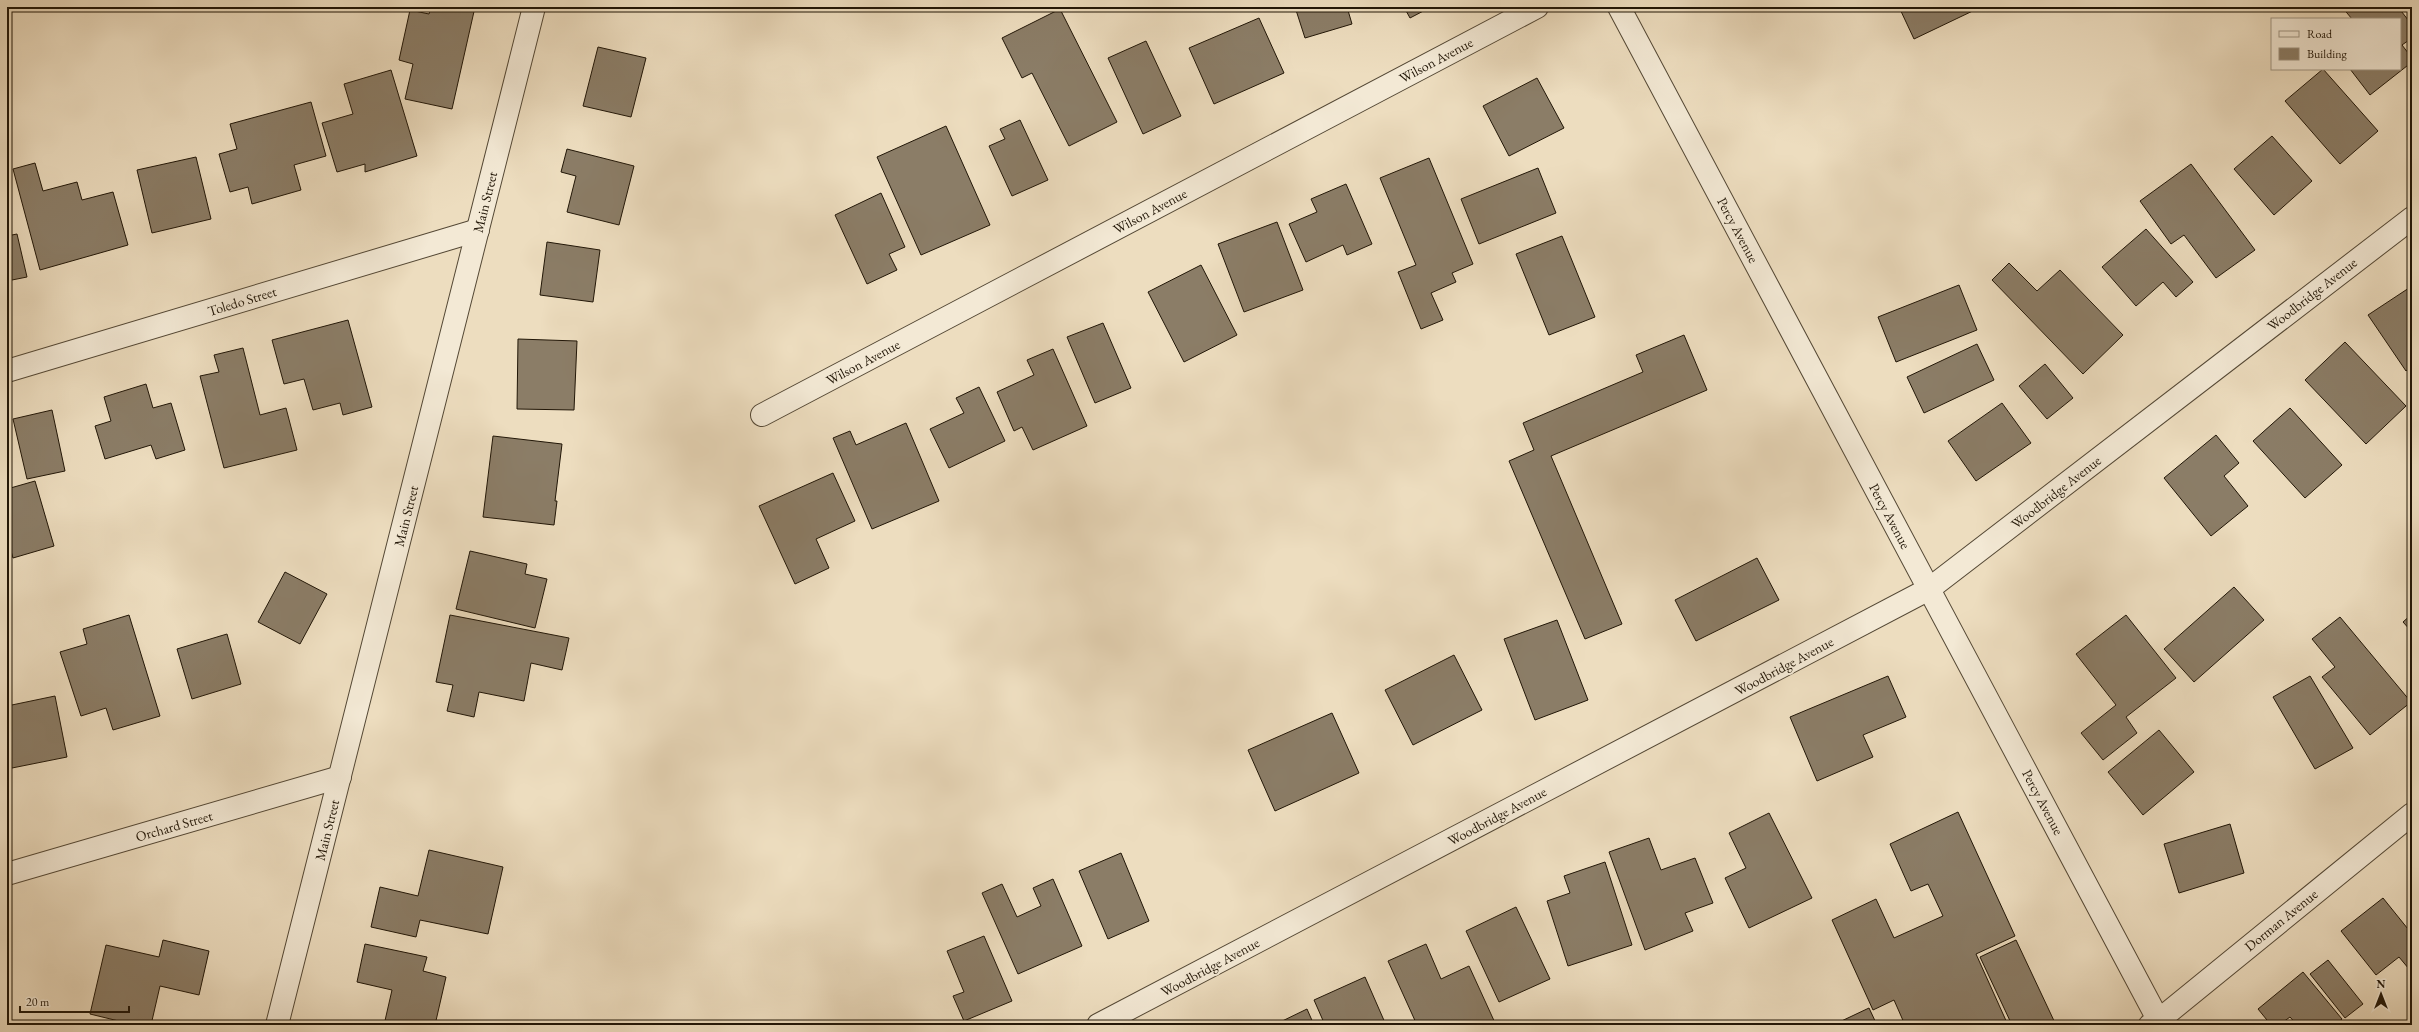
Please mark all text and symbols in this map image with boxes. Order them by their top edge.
legend [2271,18,2401,70]
text: Road [2307,26,2333,42]
street label: Wilson Avenue [1396,33,1477,87]
text: Building [2307,46,2348,62]
street label: Main Street [469,169,501,234]
street label: Wilson Avenue [1110,184,1191,238]
street label: Percy Avenue [1713,194,1763,266]
street label: Woodbridge Avenue [2263,253,2361,335]
street label: Toledo Street [205,282,279,320]
street label: Wilson Avenue [823,335,904,389]
street label: Woodbridge Avenue [2007,451,2105,533]
street label: Percy Avenue [1865,480,1915,552]
street label: Main Street [390,483,422,548]
street label: Woodbridge Avenue [1732,632,1837,700]
street label: Percy Avenue [2018,766,2068,838]
street label: Woodbridge Avenue [1445,782,1550,850]
street label: Main Street [311,797,343,862]
street label: Orchard Street [133,806,215,846]
street label: Dorman Avenue [2241,885,2322,955]
street label: Woodbridge Avenue [1158,933,1263,1001]
north arrow [2361,974,2401,1014]
text: N [2377,977,2386,991]
scale bar [20,988,129,1014]
text: 20 m [26,994,50,1010]

